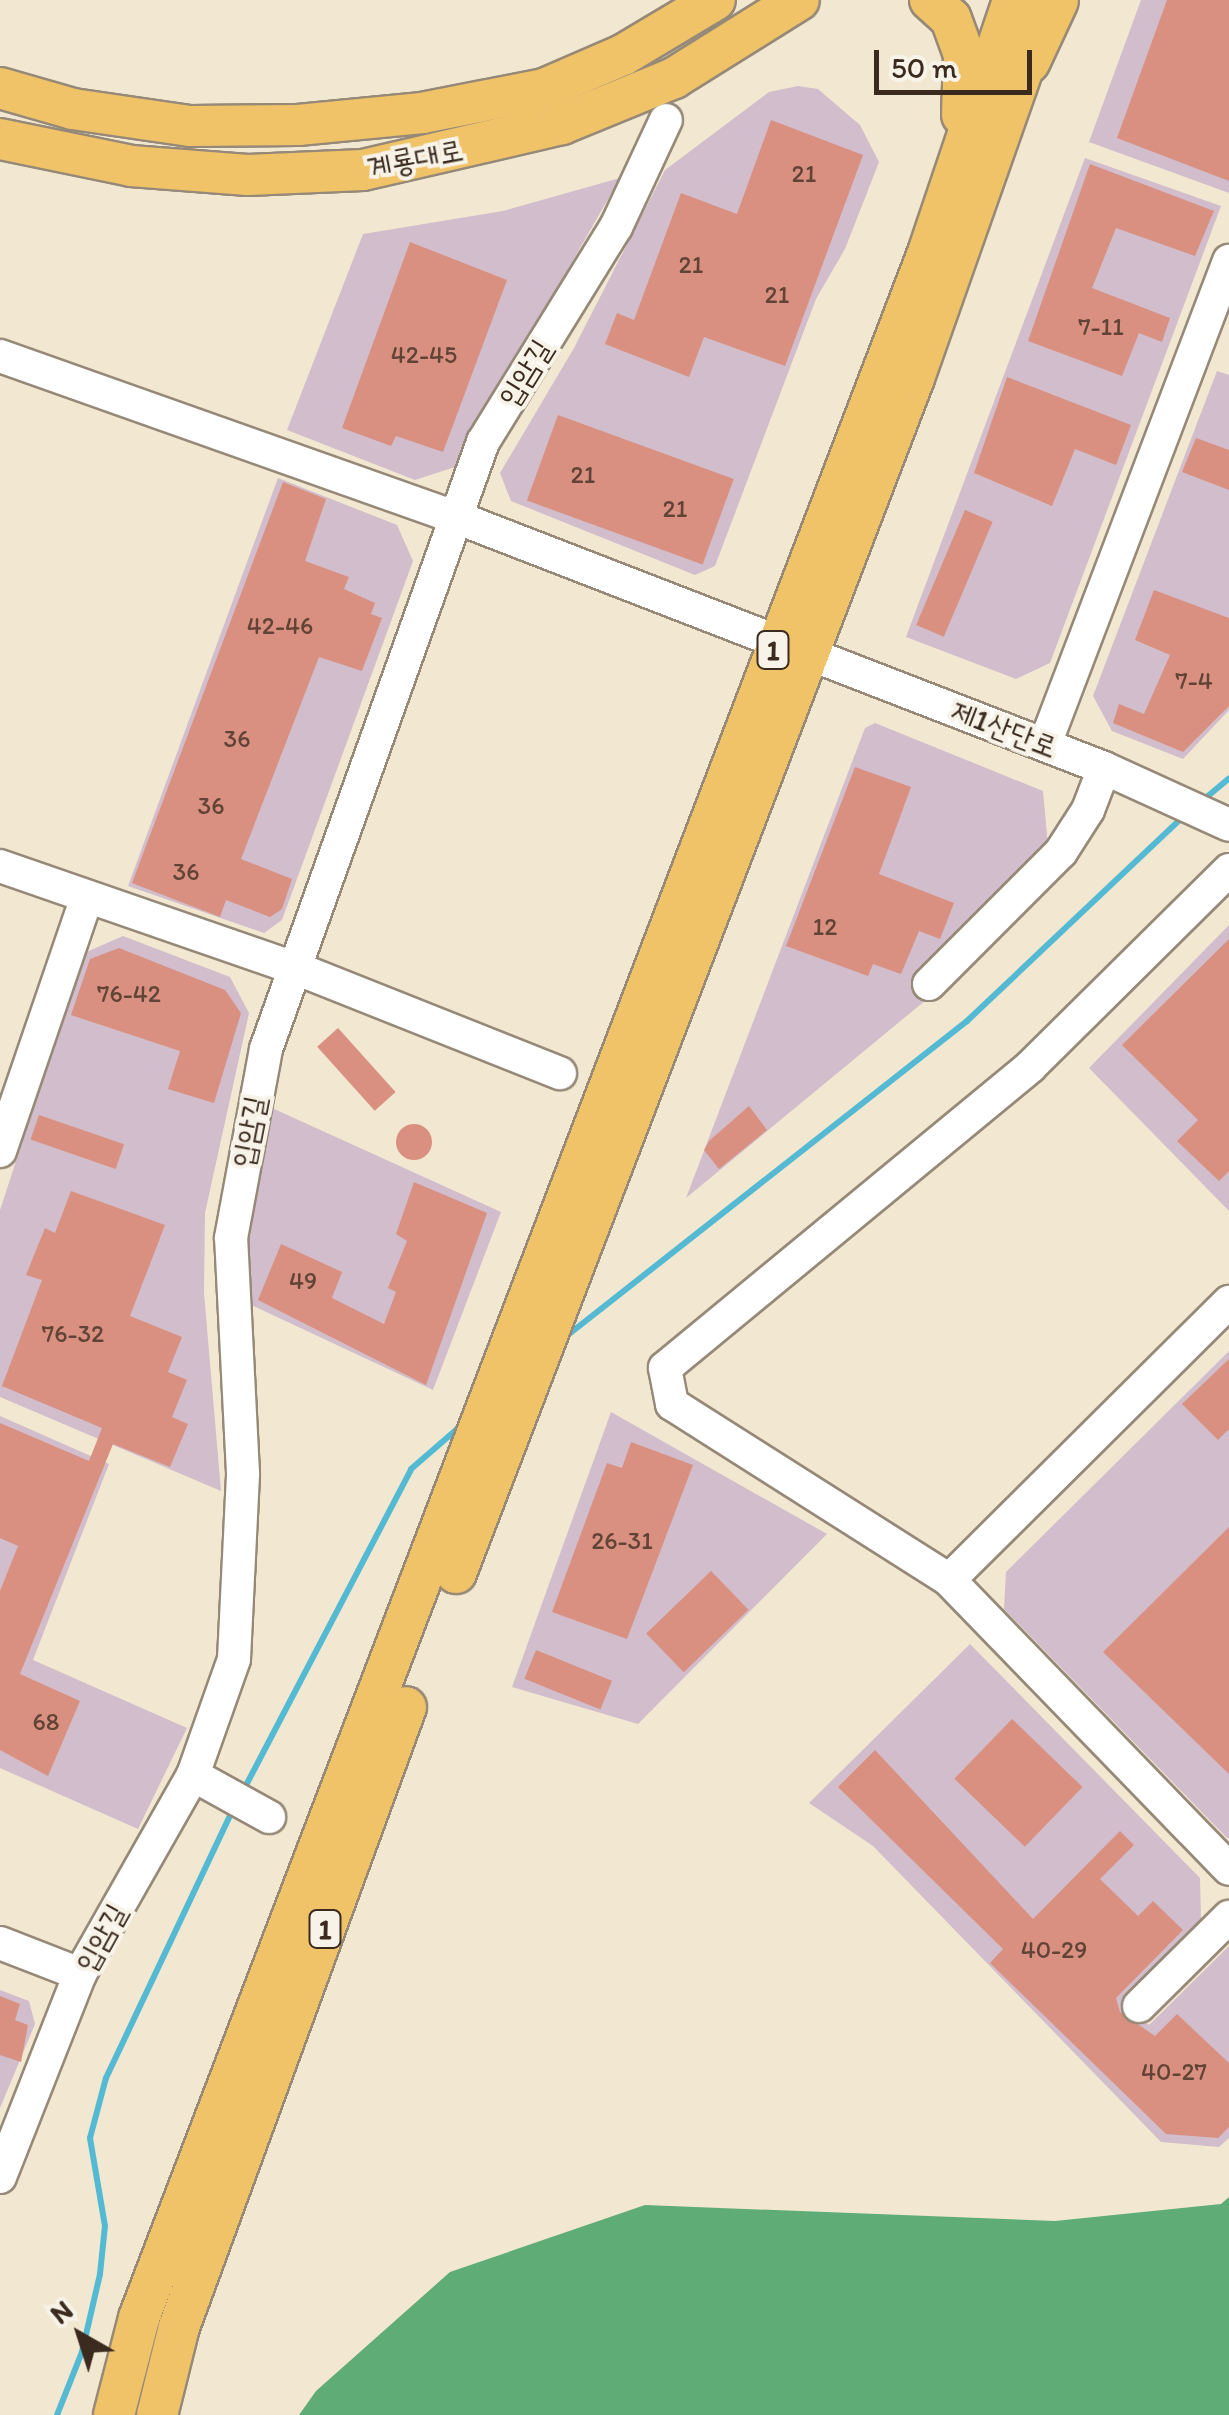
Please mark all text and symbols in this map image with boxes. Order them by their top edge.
scale bar [879,30,1036,92]
text: 50 m [891,49,957,86]
street label: 계룡대로 [364,132,466,186]
house number: 21 [792,158,816,188]
house number: 21 [679,249,703,279]
house number: 21 [765,279,789,309]
house number: 7-11 [1078,311,1124,341]
street label: 입암길 [491,333,559,413]
house number: 42-45 [391,339,457,369]
house number: 21 [571,459,595,489]
house number: 21 [663,493,687,523]
house number: 42-46 [247,610,313,640]
road number: 1 [756,627,790,673]
house number: 7-4 [1175,665,1213,695]
street label: 제1산단로 [946,692,1062,766]
house number: 36 [224,723,250,753]
house number: 36 [198,790,224,820]
house number: 36 [173,856,199,886]
house number: 12 [813,911,837,941]
house number: 76-42 [97,978,161,1008]
street label: 입암길 [224,1093,274,1171]
house number: 49 [289,1265,317,1295]
house number: 76-32 [42,1318,104,1348]
house number: 26-31 [591,1525,653,1555]
house number: 68 [33,1706,59,1736]
street label: 입암길 [68,1898,134,1978]
road number: 1 [308,1906,342,1952]
house number: 40-29 [1021,1934,1087,1964]
house number: 40-27 [1141,2056,1207,2086]
north arrow [30,2285,130,2385]
text: N [43,2293,79,2331]

